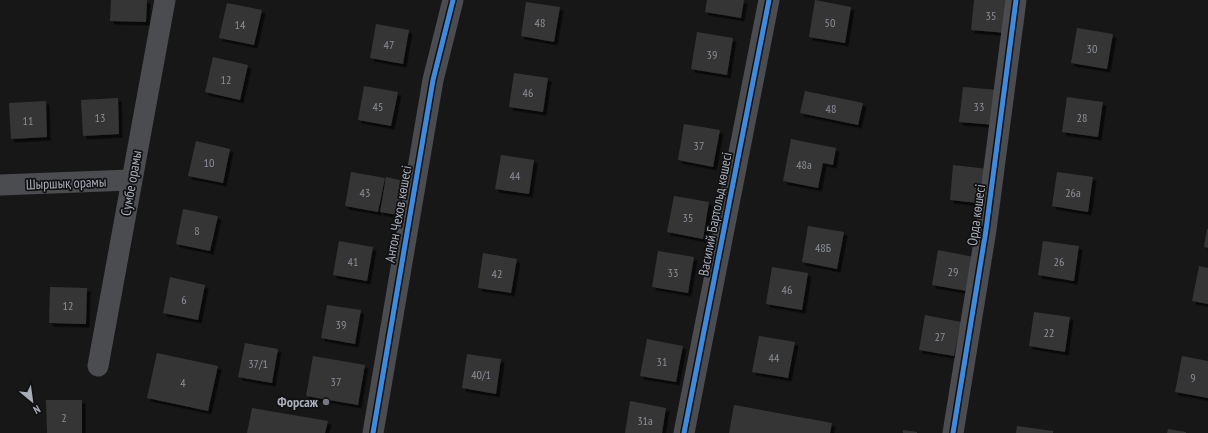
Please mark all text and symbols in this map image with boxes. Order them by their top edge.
house number: 35 [986,8,996,23]
house number: 48 [535,15,545,30]
house number: 50 [825,15,835,30]
house number: 14 [235,17,246,32]
house number: 47 [384,37,394,52]
house number: 30 [1087,41,1097,56]
house number: 39 [707,47,717,62]
house number: 12 [221,72,231,87]
house number: 46 [523,85,533,100]
house number: 45 [373,99,383,114]
house number: 33 [974,99,984,114]
house number: 48 [826,101,836,116]
house number: 13 [95,110,105,125]
house number: 28 [1077,110,1087,125]
house number: 11 [23,113,33,128]
house number: 37 [694,138,704,153]
street label: Сумбе орамы [116,149,146,217]
street label: Василий Бартольд көшесі [694,151,736,277]
house number: 10 [204,155,214,170]
house number: 48а [796,157,812,172]
street label: Антон Чехов көшесі [381,164,415,264]
house number: 44 [510,168,521,183]
street label: Шыршық орамы [25,173,107,193]
street label: Орда көшесі [963,183,989,247]
house number: 43 [360,185,370,200]
house number: 26а [1065,185,1081,200]
house number: 35 [683,210,693,225]
house number: 8 [194,223,200,238]
house number: 48Б [815,240,831,255]
house number: 41 [348,254,358,269]
house number: 26 [1054,254,1064,269]
house number: 29 [948,264,958,279]
house number: 33 [668,265,678,280]
house number: 42 [492,266,502,281]
house number: 46 [782,282,792,297]
house number: 6 [181,292,187,307]
house number: 12 [63,298,73,313]
house number: 39 [336,317,346,332]
house number: 22 [1044,325,1054,340]
house number: 27 [935,329,945,344]
house number: 44 [769,350,780,365]
house number: 31 [657,354,667,369]
house number: 37/1 [248,356,268,371]
house number: 40/1 [471,367,491,382]
house number: 9 [1190,370,1196,385]
house number: 37 [331,374,341,389]
house number: 4 [180,375,186,390]
north arrow [12,381,52,421]
place label: Форсаж [277,393,319,411]
marker: Форсаж [321,397,331,407]
text: N [31,402,43,417]
house number: 2 [61,410,67,425]
house number: 31а [637,413,653,428]

